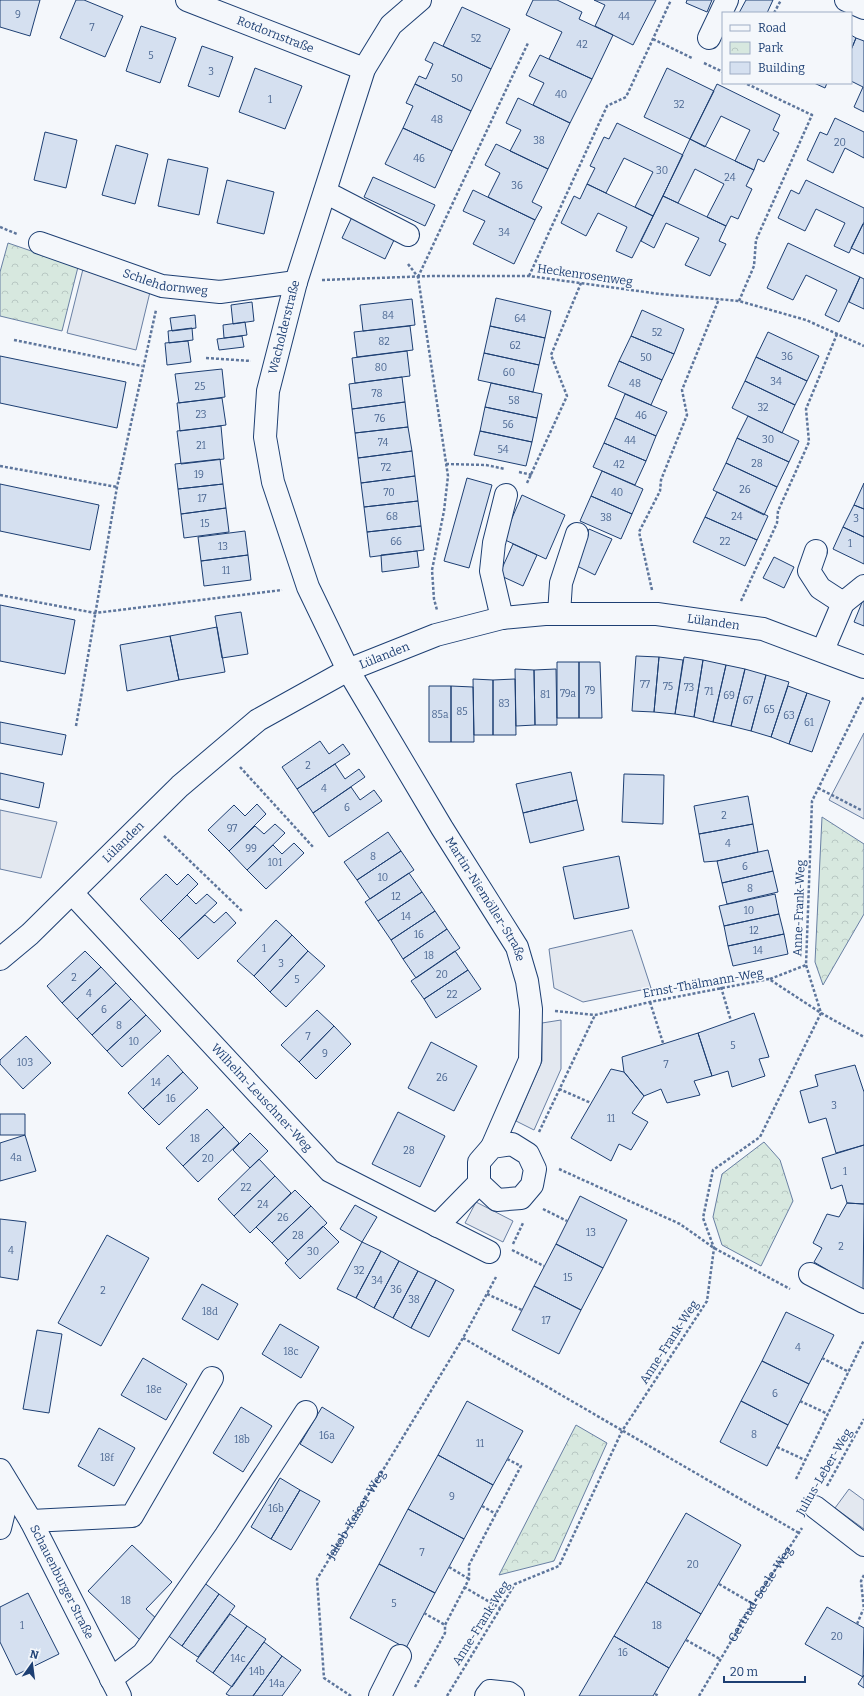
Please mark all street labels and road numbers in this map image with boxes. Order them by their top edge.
street label: Rotdornstraße [235,13,316,56]
street label: Heckenrosenweg [536,261,634,289]
street label: Schlehdornweg [121,266,209,298]
street label: Wacholderstraße [266,279,302,375]
street label: Lülanden [686,611,741,633]
street label: Lülanden [357,639,412,672]
street label: Lülanden [100,818,147,866]
street label: Martin-Niemöller-Straße [442,834,528,963]
street label: Anne-Frank-Weg [790,859,808,957]
street label: Ernst-Thälmann-Weg [642,965,765,1000]
street label: Wilhelm-Leuschner-Weg [208,1041,315,1154]
street label: Anne-Frank-Weg [637,1297,701,1386]
street label: Julius-Leber-Weg [793,1426,855,1519]
street label: Jakob-Kaiser-Weg [323,1467,388,1562]
street label: Schauenburger Straße [27,1522,97,1641]
street label: Gertrud-Seele-Weg [725,1543,796,1644]
street label: Anne-Frank-Weg [449,1578,513,1668]

